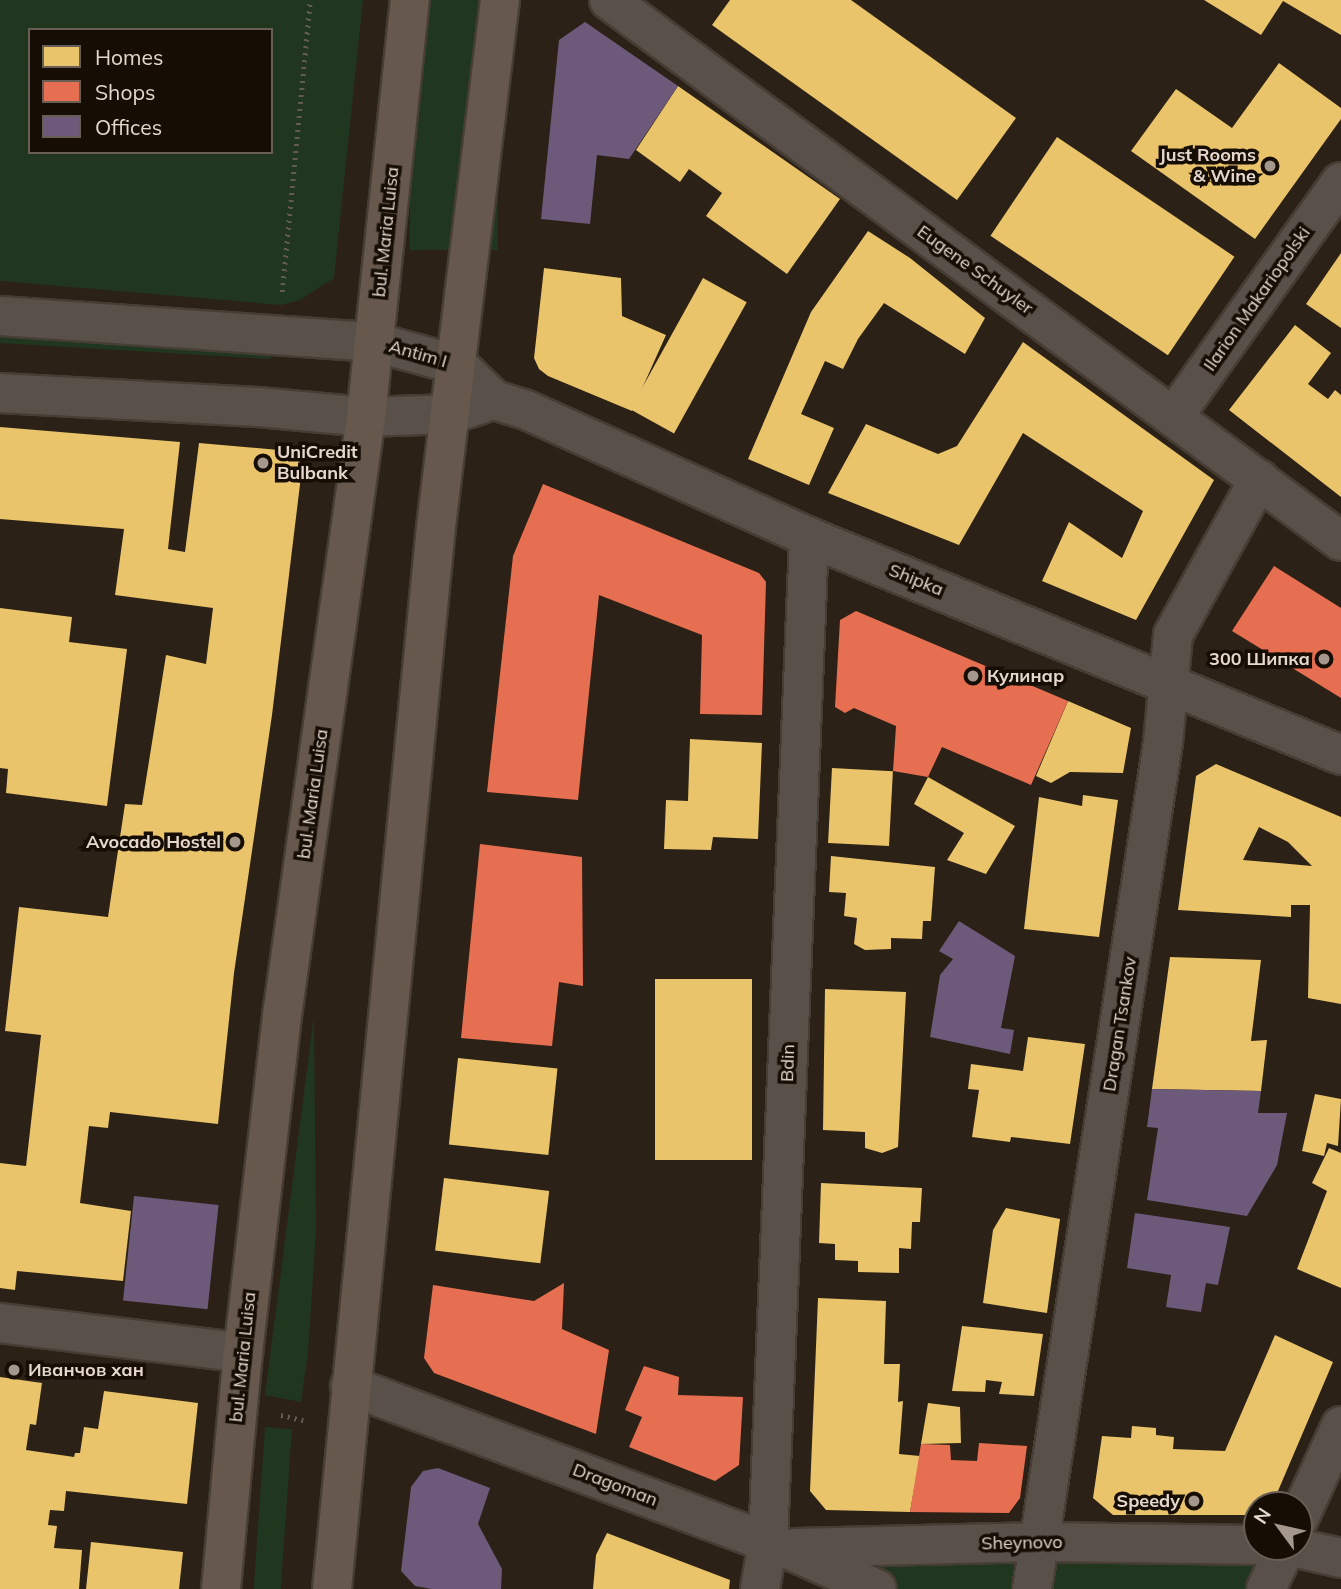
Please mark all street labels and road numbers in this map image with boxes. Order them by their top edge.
street label: bul. Maria Luisa [368,166,404,298]
street label: Eugene Schuyler [913,221,1037,319]
street label: Ilarion Makariopolski [1199,223,1315,375]
street label: Antim I [386,335,450,373]
street label: Shipka [886,559,946,601]
street label: bul. Maria Luisa [293,728,333,860]
street label: Dragan Tsankov [1099,955,1141,1093]
street label: Bdin [777,1044,799,1082]
street label: bul. Maria Luisa [225,1291,261,1423]
street label: Dragoman [570,1459,660,1511]
street label: Sheynovo [981,1531,1063,1555]

